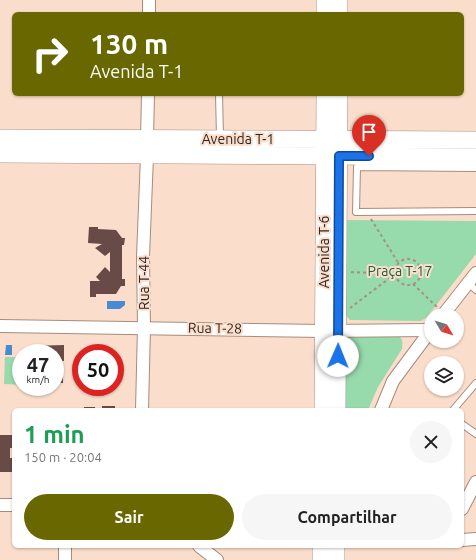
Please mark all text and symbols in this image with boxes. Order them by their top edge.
icon: right [24,28,76,80]
text: 130 m [90,28,168,59]
text: Avenida T-1 [90,61,183,81]
pin [352,115,386,156]
icon: arrive [358,121,380,143]
street label: Avenida T-1 [202,131,274,147]
street label: Avenida T-6 [316,216,332,288]
street label: Rua T-44 [136,256,152,310]
park label: Praça T-17 [368,263,432,279]
north arrow [424,308,464,348]
map controls [424,308,464,396]
street label: Rua T-28 [188,320,242,336]
position arrow [317,335,359,377]
speed limit sign: 50 [72,344,124,396]
text: 47 [27,353,49,376]
button: layers [424,356,464,396]
text: km/h [26,374,50,385]
text: 1 min [24,421,85,448]
button: close [410,421,452,463]
text: 150 m · 20:04 [24,450,102,464]
button: Sair [24,494,234,540]
button: Compartilhar [242,494,452,540]

